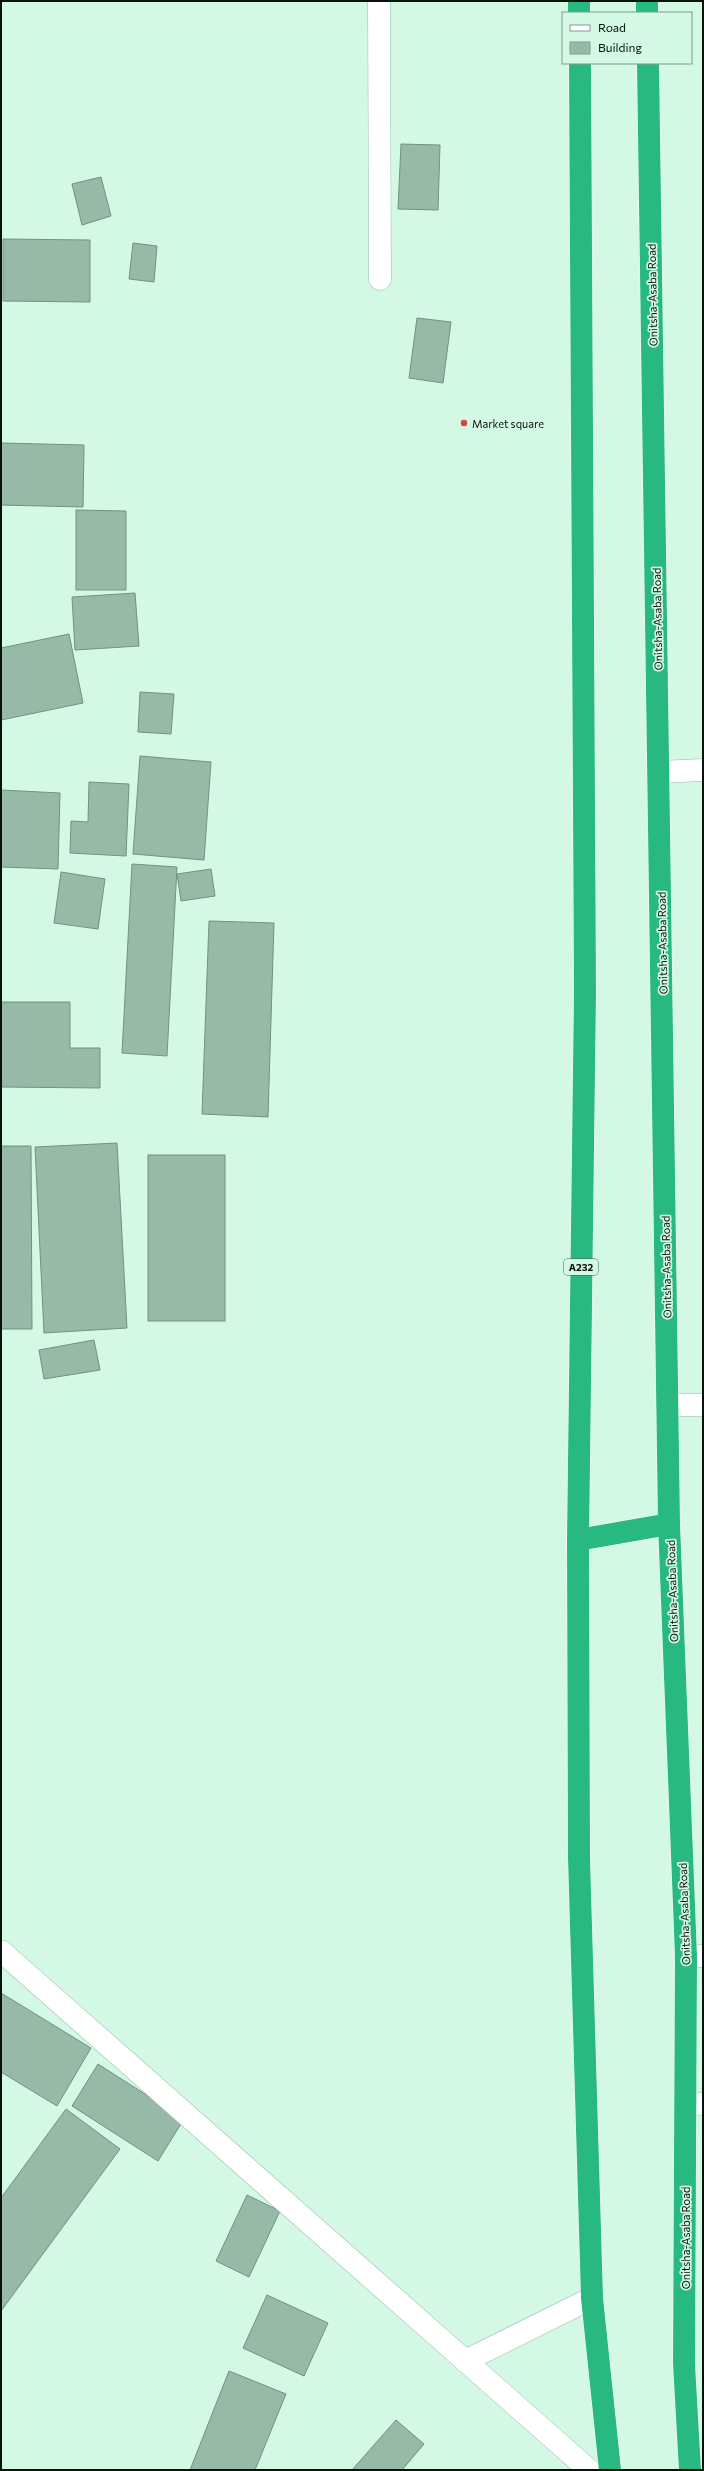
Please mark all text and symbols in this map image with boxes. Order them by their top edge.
legend [562,12,692,64]
text: Road [598,20,626,34]
text: Building [598,40,642,54]
street label: Onitsha-Asaba Road [645,244,659,346]
place label: Market square [472,417,544,430]
marker: Market square [459,418,469,428]
street label: Onitsha-Asaba Road [650,568,664,670]
street label: Onitsha-Asaba Road [655,892,669,994]
street label: Onitsha-Asaba Road [659,1216,673,1318]
road number: A232 [564,1259,598,1275]
street label: Onitsha-Asaba Road [664,1540,680,1642]
street label: Onitsha-Asaba Road [676,1863,692,1965]
street label: Onitsha-Asaba Road [679,2187,692,2289]

